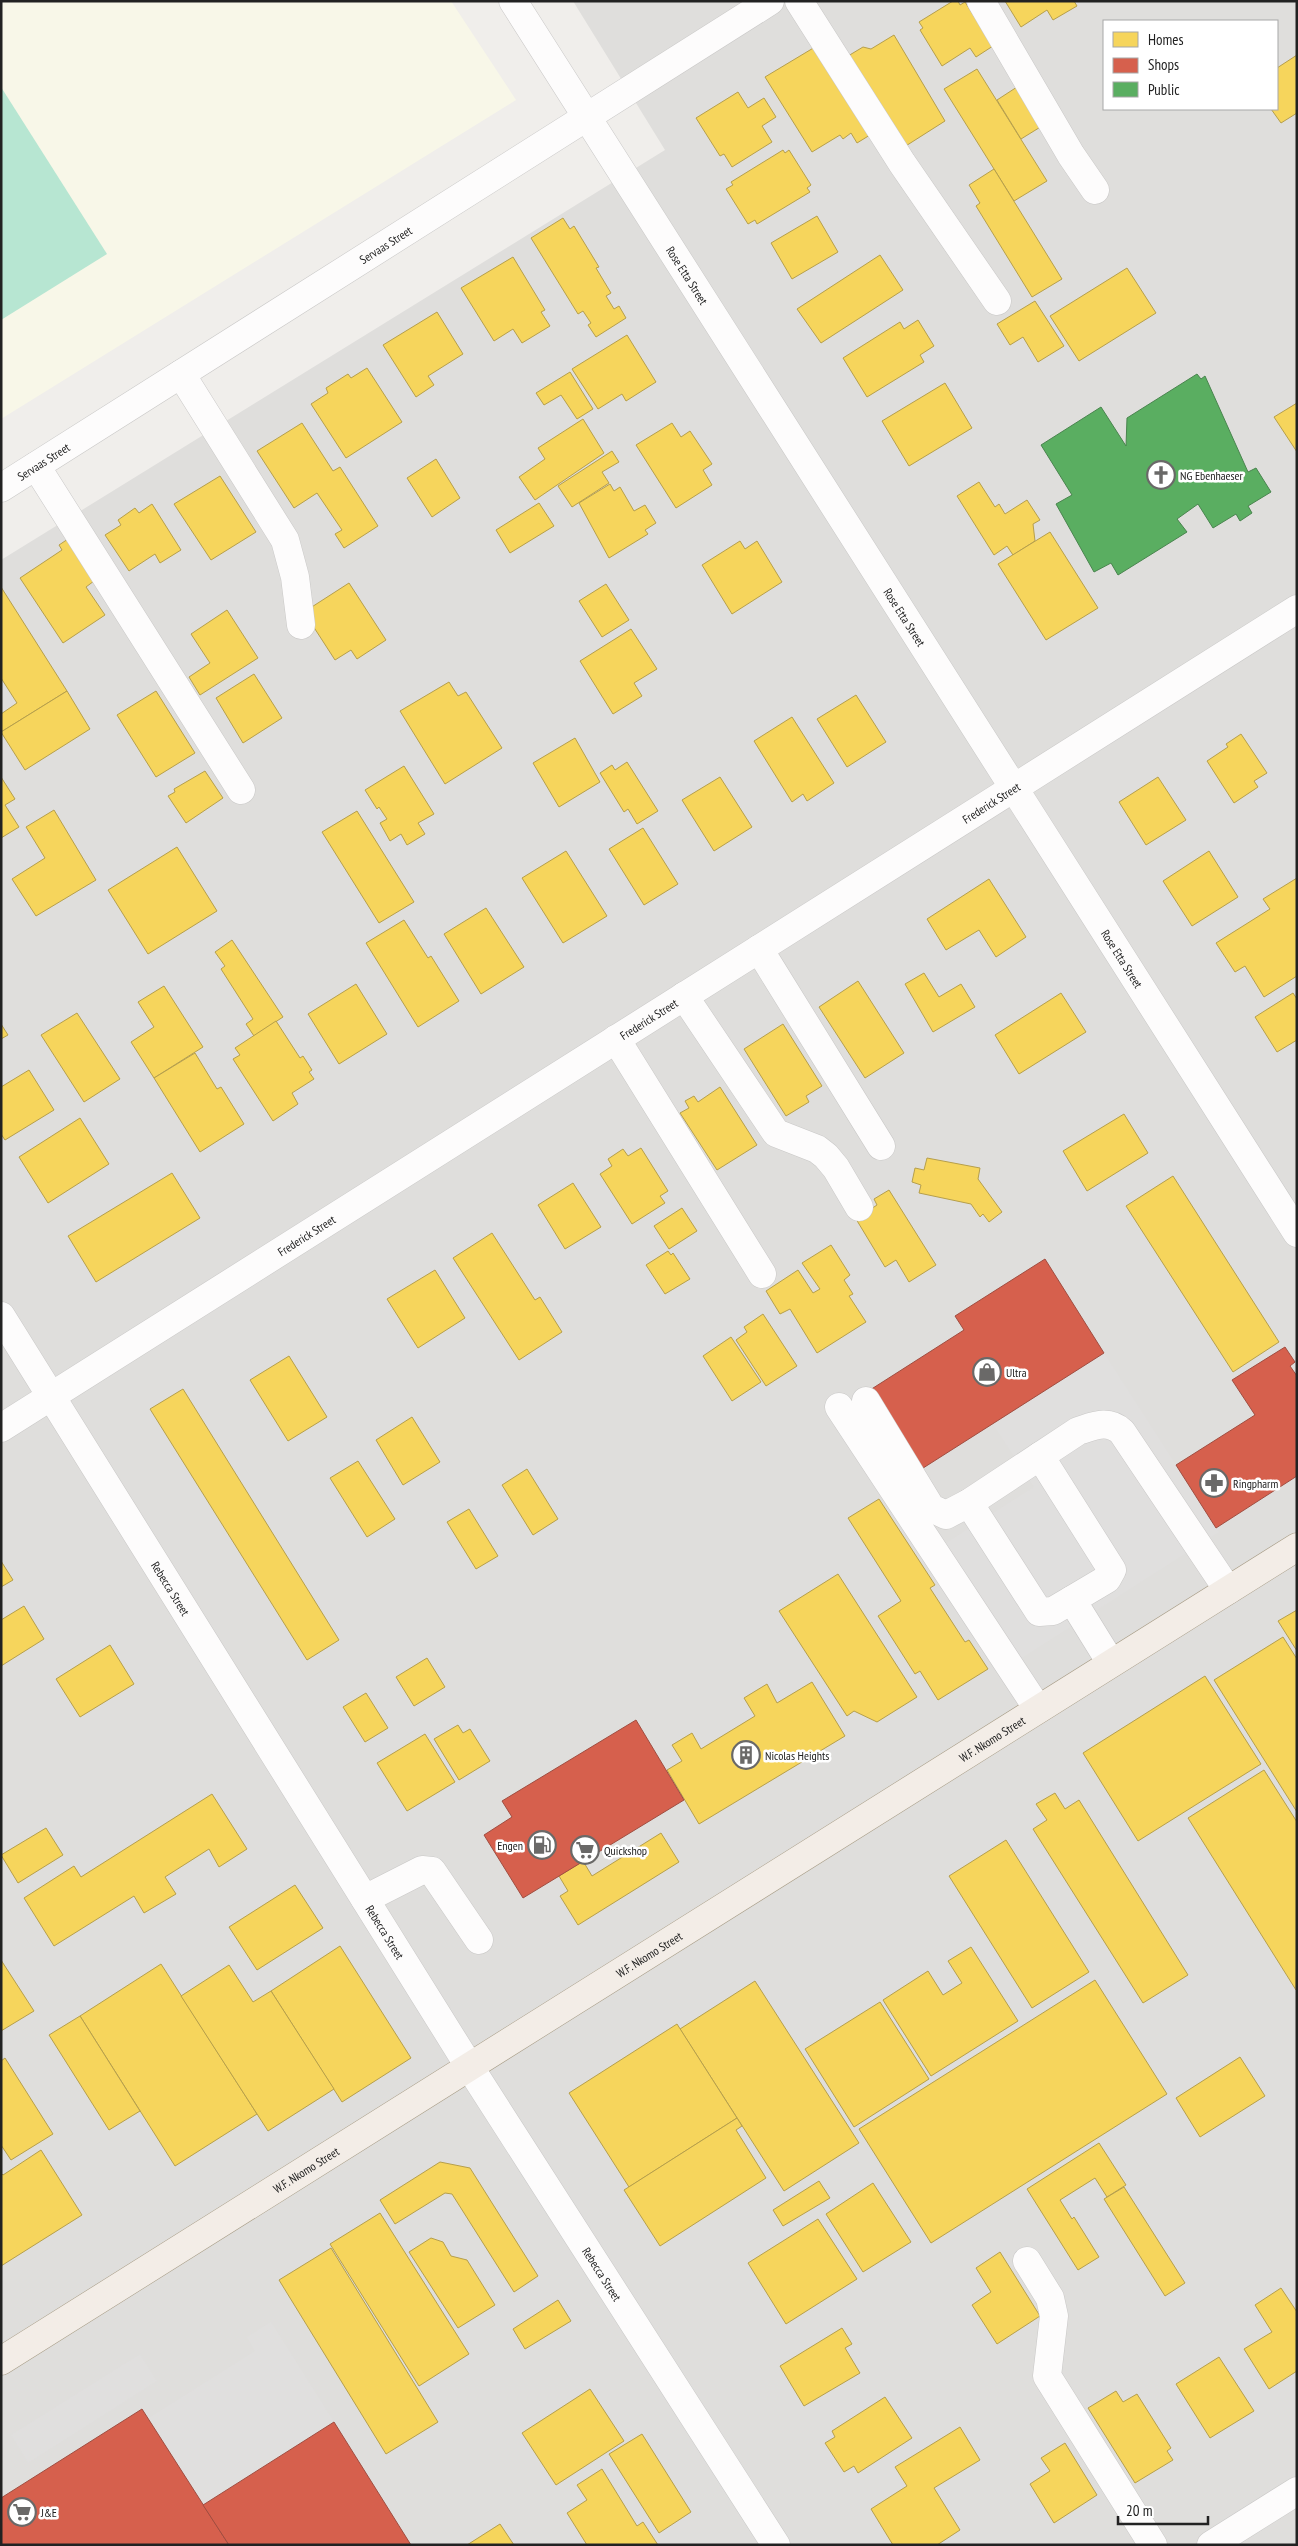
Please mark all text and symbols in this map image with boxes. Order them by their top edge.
legend [1103,20,1278,110]
text: Homes [1148,30,1184,49]
text: Shops [1148,55,1179,74]
text: Public [1148,80,1180,99]
street label: Servaas Street [356,222,415,267]
street label: Rose Etta Street [663,243,712,308]
street label: Servaas Street [14,439,73,483]
church icon: NG Ebenhaeser [1146,460,1176,490]
place label: NG Ebenhaeser [1180,468,1244,483]
street label: Rose Etta Street [881,585,929,649]
street label: Frederick Street [959,778,1023,826]
street label: Rose Etta Street [1098,927,1147,991]
street label: Frederick Street [617,995,681,1043]
street label: Frederick Street [275,1211,338,1259]
shop icon: Ultra [972,1357,1002,1387]
place label: Ultra [1006,1365,1027,1380]
pharmacy icon: Ringpharm [1199,1468,1229,1498]
place label: Ringpharm [1233,1476,1278,1491]
street label: Rebecca Street [148,1558,194,1619]
street label: W.F. Nkomo Street [956,1712,1028,1765]
building icon: Nicolas Heights [731,1740,761,1770]
place label: Nicolas Heights [765,1748,829,1763]
fuel station icon: Engen [527,1830,557,1860]
supermarket icon: Quickshop [570,1835,600,1865]
place label: Engen [497,1838,523,1853]
place label: Quickshop [604,1843,647,1858]
street label: Rebecca Street [363,1902,408,1962]
street label: W.F. Nkomo Street [613,1927,685,1980]
street label: W.F. Nkomo Street [270,2143,342,2196]
street label: Rebecca Street [579,2244,625,2304]
scale bar [1118,2494,1208,2526]
supermarket icon: J&E [7,2497,37,2527]
text: 20 m [1126,2501,1152,2520]
place label: J&E [40,2505,57,2520]

